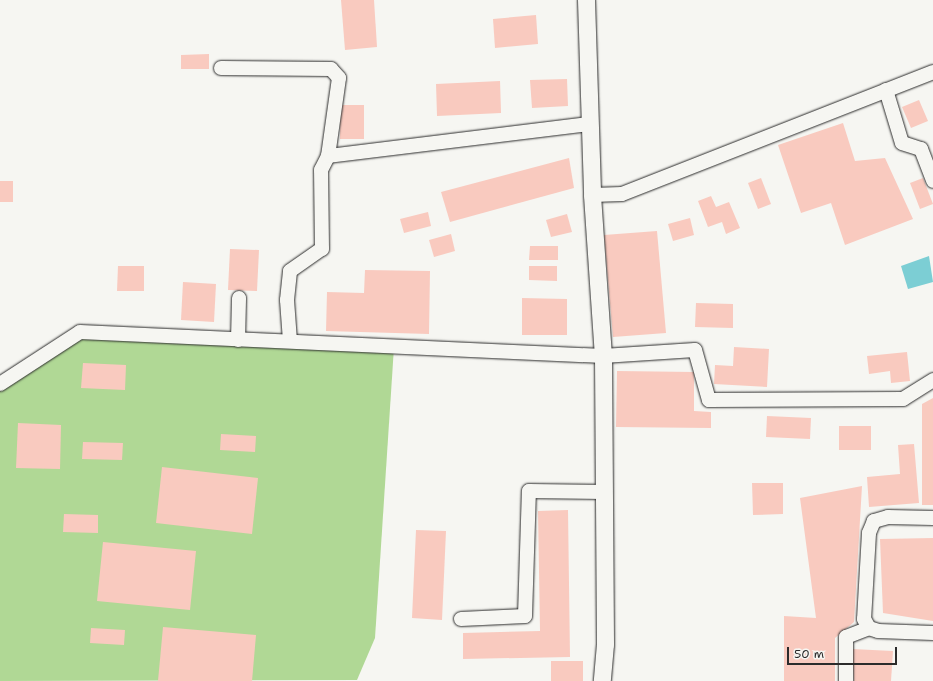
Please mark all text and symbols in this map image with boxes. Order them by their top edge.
scale bar [789,639,899,665]
text: 50 m [794,646,824,662]

